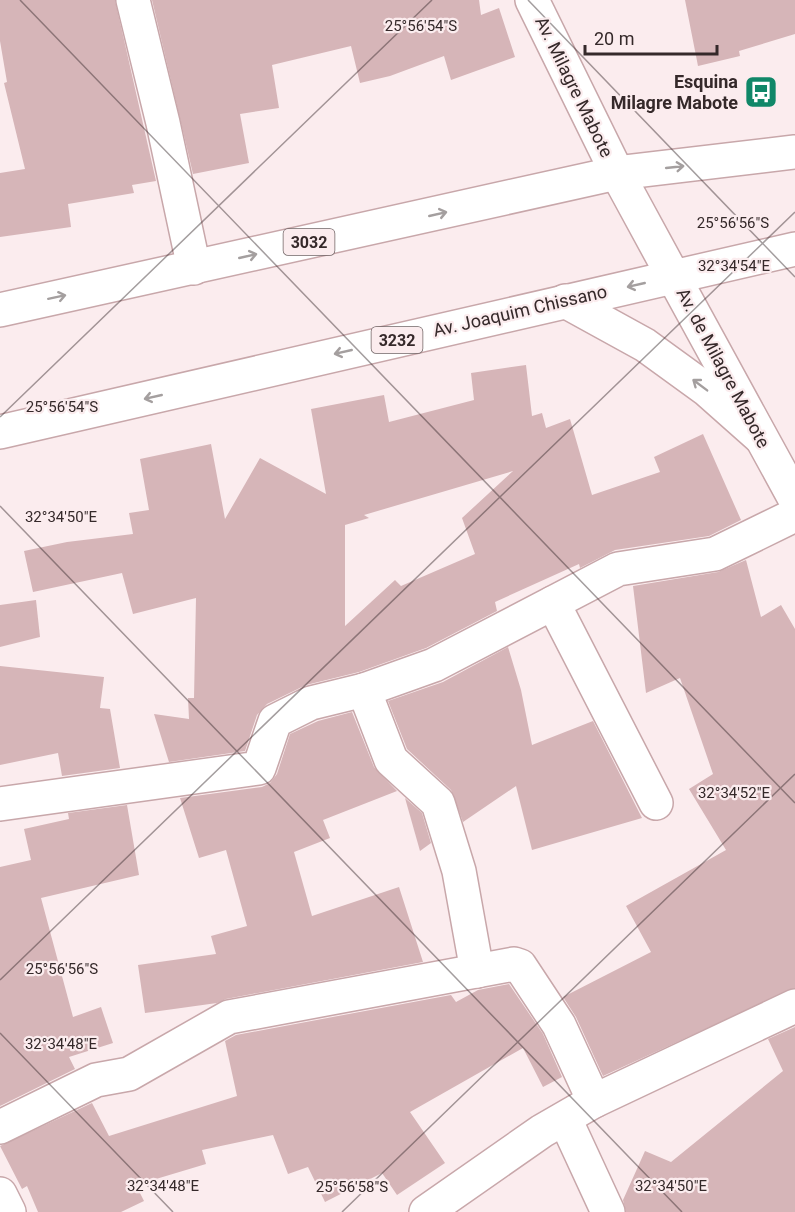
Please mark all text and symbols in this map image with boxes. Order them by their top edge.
street label: Av. Milagre Mabote [531,13,618,161]
text: 25°56'54"S [385,17,457,35]
scale bar [585,18,717,56]
text: 20 m [594,28,634,49]
place label: Esquina Milagre Mabote [611,71,738,113]
bus stop icon: Esquina Milagre Mabote [743,74,779,110]
one-way arrow [665,161,685,172]
one-way arrow [428,207,447,219]
text: 25°56'56"S [697,214,769,232]
road number: 3032 [284,229,334,255]
one-way arrow [237,250,257,261]
text: 32°34'54"E [698,257,771,275]
one-way arrow [626,279,645,291]
street label: Av. Joaquim Chissano [431,280,609,341]
street label: Av. de Milagre Mabote [672,284,775,451]
one-way arrow [47,291,66,303]
road number: 3232 [372,327,422,353]
one-way arrow [334,347,353,359]
one-way arrow [692,379,708,392]
one-way arrow [144,391,163,403]
text: 25°56'54"S [26,398,98,416]
text: 32°34'50"E [25,508,98,526]
text: 32°34'52"E [698,784,771,802]
text: 25°56'56"S [26,960,98,978]
text: 32°34'48"E [25,1035,98,1053]
text: 32°34'48"E [127,1177,200,1195]
text: 32°34'50"E [635,1177,708,1195]
text: 25°56'58"S [316,1178,388,1196]

